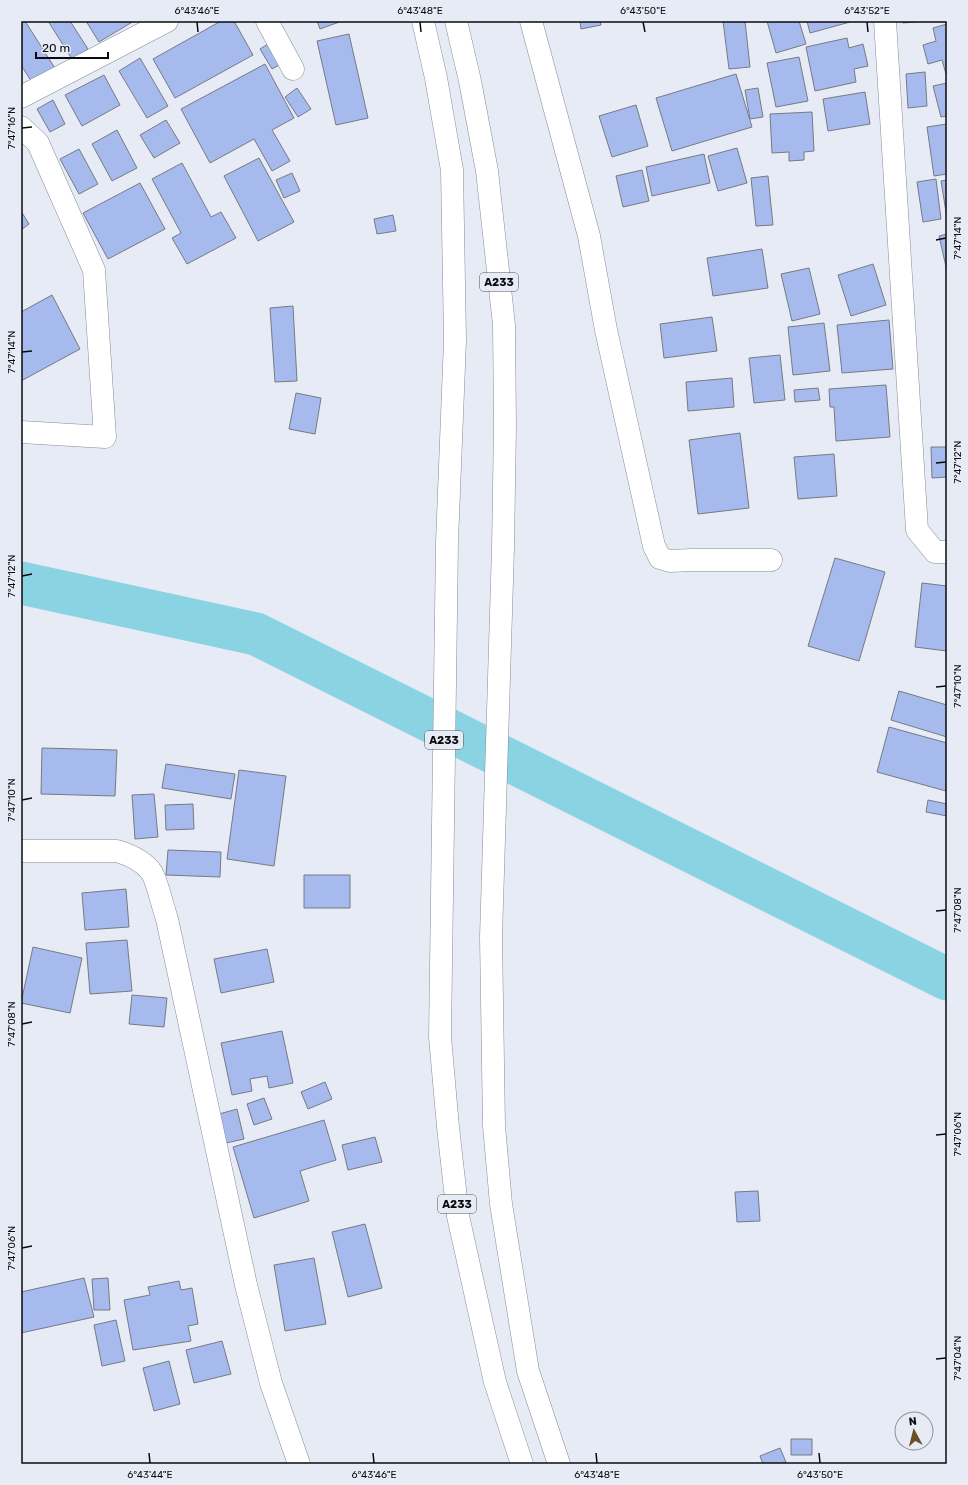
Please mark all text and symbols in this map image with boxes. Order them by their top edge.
text: 6°43'46"E [174,5,220,17]
text: 6°43'48"E [397,5,443,17]
text: 6°43'50"E [620,5,666,17]
text: 6°43'52"E [844,5,890,17]
scale bar [36,34,108,60]
text: 20 m [42,41,70,55]
text: 7°47'16"N [6,107,18,149]
text: 7°47'14"N [952,217,964,259]
road number: A233 [480,273,518,291]
text: 7°47'14"N [6,331,18,373]
text: 7°47'12"N [952,441,964,483]
text: 7°47'12"N [6,555,18,597]
text: 7°47'10"N [952,664,964,708]
road number: A233 [425,731,463,749]
text: 7°47'10"N [6,778,18,822]
text: 7°47'08"N [952,887,964,933]
text: 7°47'08"N [6,1001,18,1047]
text: 7°47'06"N [952,1112,964,1156]
road number: A233 [438,1195,476,1213]
text: 7°47'06"N [6,1226,18,1270]
text: 7°47'04"N [952,1335,964,1380]
north arrow [894,1411,934,1451]
text: N [908,1415,918,1429]
text: 6°43'44"E [127,1469,173,1481]
text: 6°43'46"E [351,1469,397,1481]
text: 6°43'48"E [574,1469,620,1481]
text: 6°43'50"E [797,1469,843,1481]

